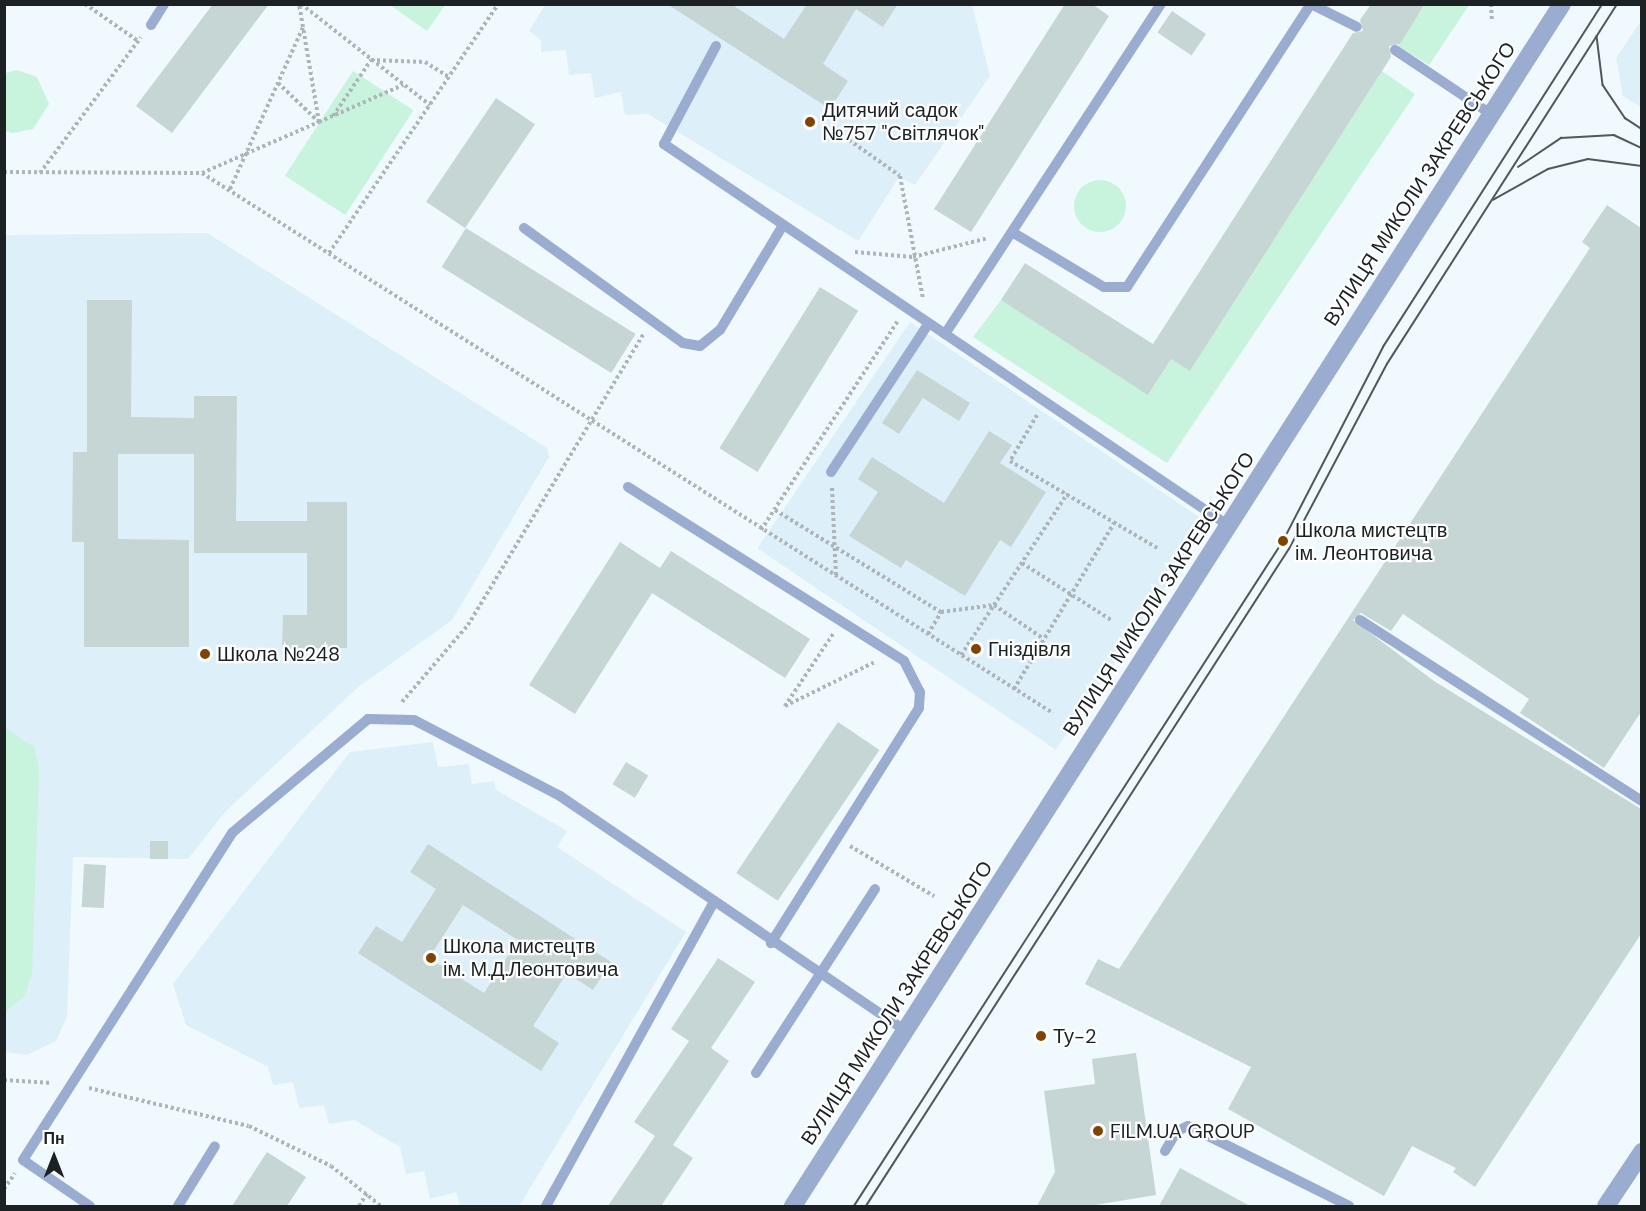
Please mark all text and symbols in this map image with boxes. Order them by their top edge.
street label: ВУЛИЦЯ МИКОЛИ ЗАКРЕВСЬКОГО [1319,38,1521,330]
place label: Дитячий садок №757 "Світлячок" [822,98,984,145]
marker: Дитячий садок №757 "Світлячок" [803,115,817,129]
street label: ВУЛИЦЯ МИКОЛИ ЗАКРЕВСЬКОГО [1058,448,1260,740]
place label: Школа мистецтв ім. Леонтовича [1295,518,1447,565]
marker: Школа мистецтв ім. Леонтовича [1276,534,1290,548]
place label: Гніздівля [988,637,1071,661]
place label: Школа №248 [217,642,340,666]
marker: Гніздівля [969,642,983,656]
marker: Школа №248 [198,647,212,661]
street label: ВУЛИЦЯ МИКОЛИ ЗАКРЕВСЬКОГО [796,857,998,1149]
place label: Школа мистецтв ім. М.Д.Леонтовича [443,934,618,981]
marker: Школа мистецтв ім. М.Д.Леонтовича [424,951,438,965]
place label: Ту-2 [1053,1024,1096,1048]
marker: Ту-2 [1034,1029,1048,1043]
place label: FILM.UA GROUP [1110,1119,1255,1143]
marker: FILM.UA GROUP [1091,1124,1105,1138]
north arrow [24,1127,84,1187]
text: Пн [43,1128,65,1149]

